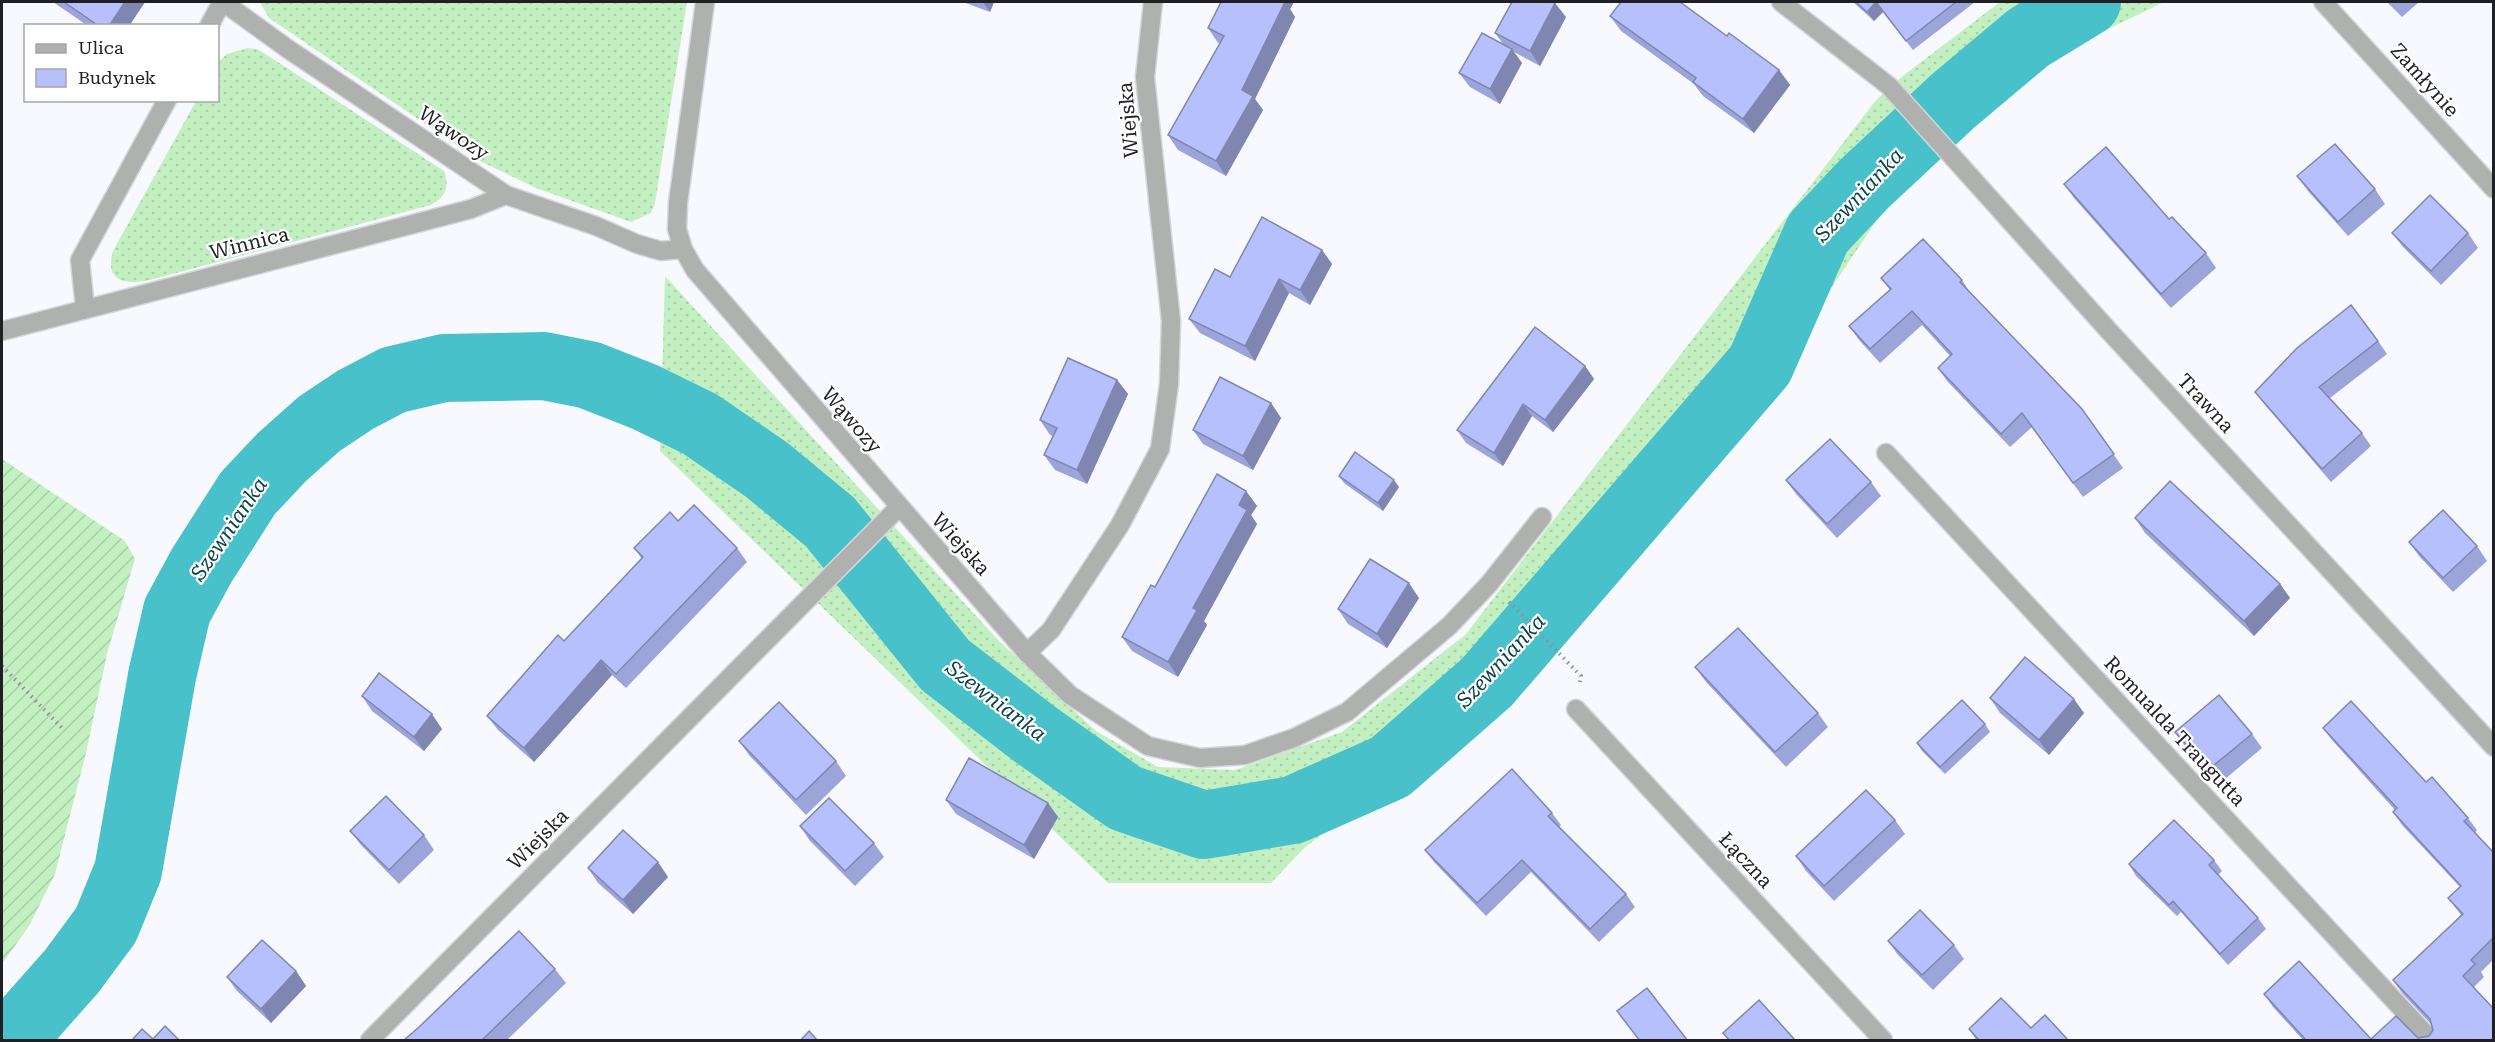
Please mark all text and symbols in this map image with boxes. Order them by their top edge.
legend [24,24,219,102]
text: Ulica [78,37,124,58]
street label: Zamłynie [2386,38,2464,122]
text: Budynek [78,67,156,88]
street label: Wiejska [1113,81,1143,159]
street label: Wąwozy [414,101,494,165]
water label: Szewnianka [1809,143,1908,247]
street label: Winnica [207,222,291,264]
street label: Trawna [2173,369,2239,438]
street label: Wąwozy [817,382,887,458]
water label: Szewnianka [185,473,272,586]
street label: Wiejska [927,508,995,580]
water label: Szewnianka [1451,609,1550,713]
street label: Romualda Traugutta [2099,651,2251,811]
water label: Szewnianka [941,655,1051,746]
street label: Wiejska [503,804,573,874]
street label: Łączna [1714,827,1778,893]

